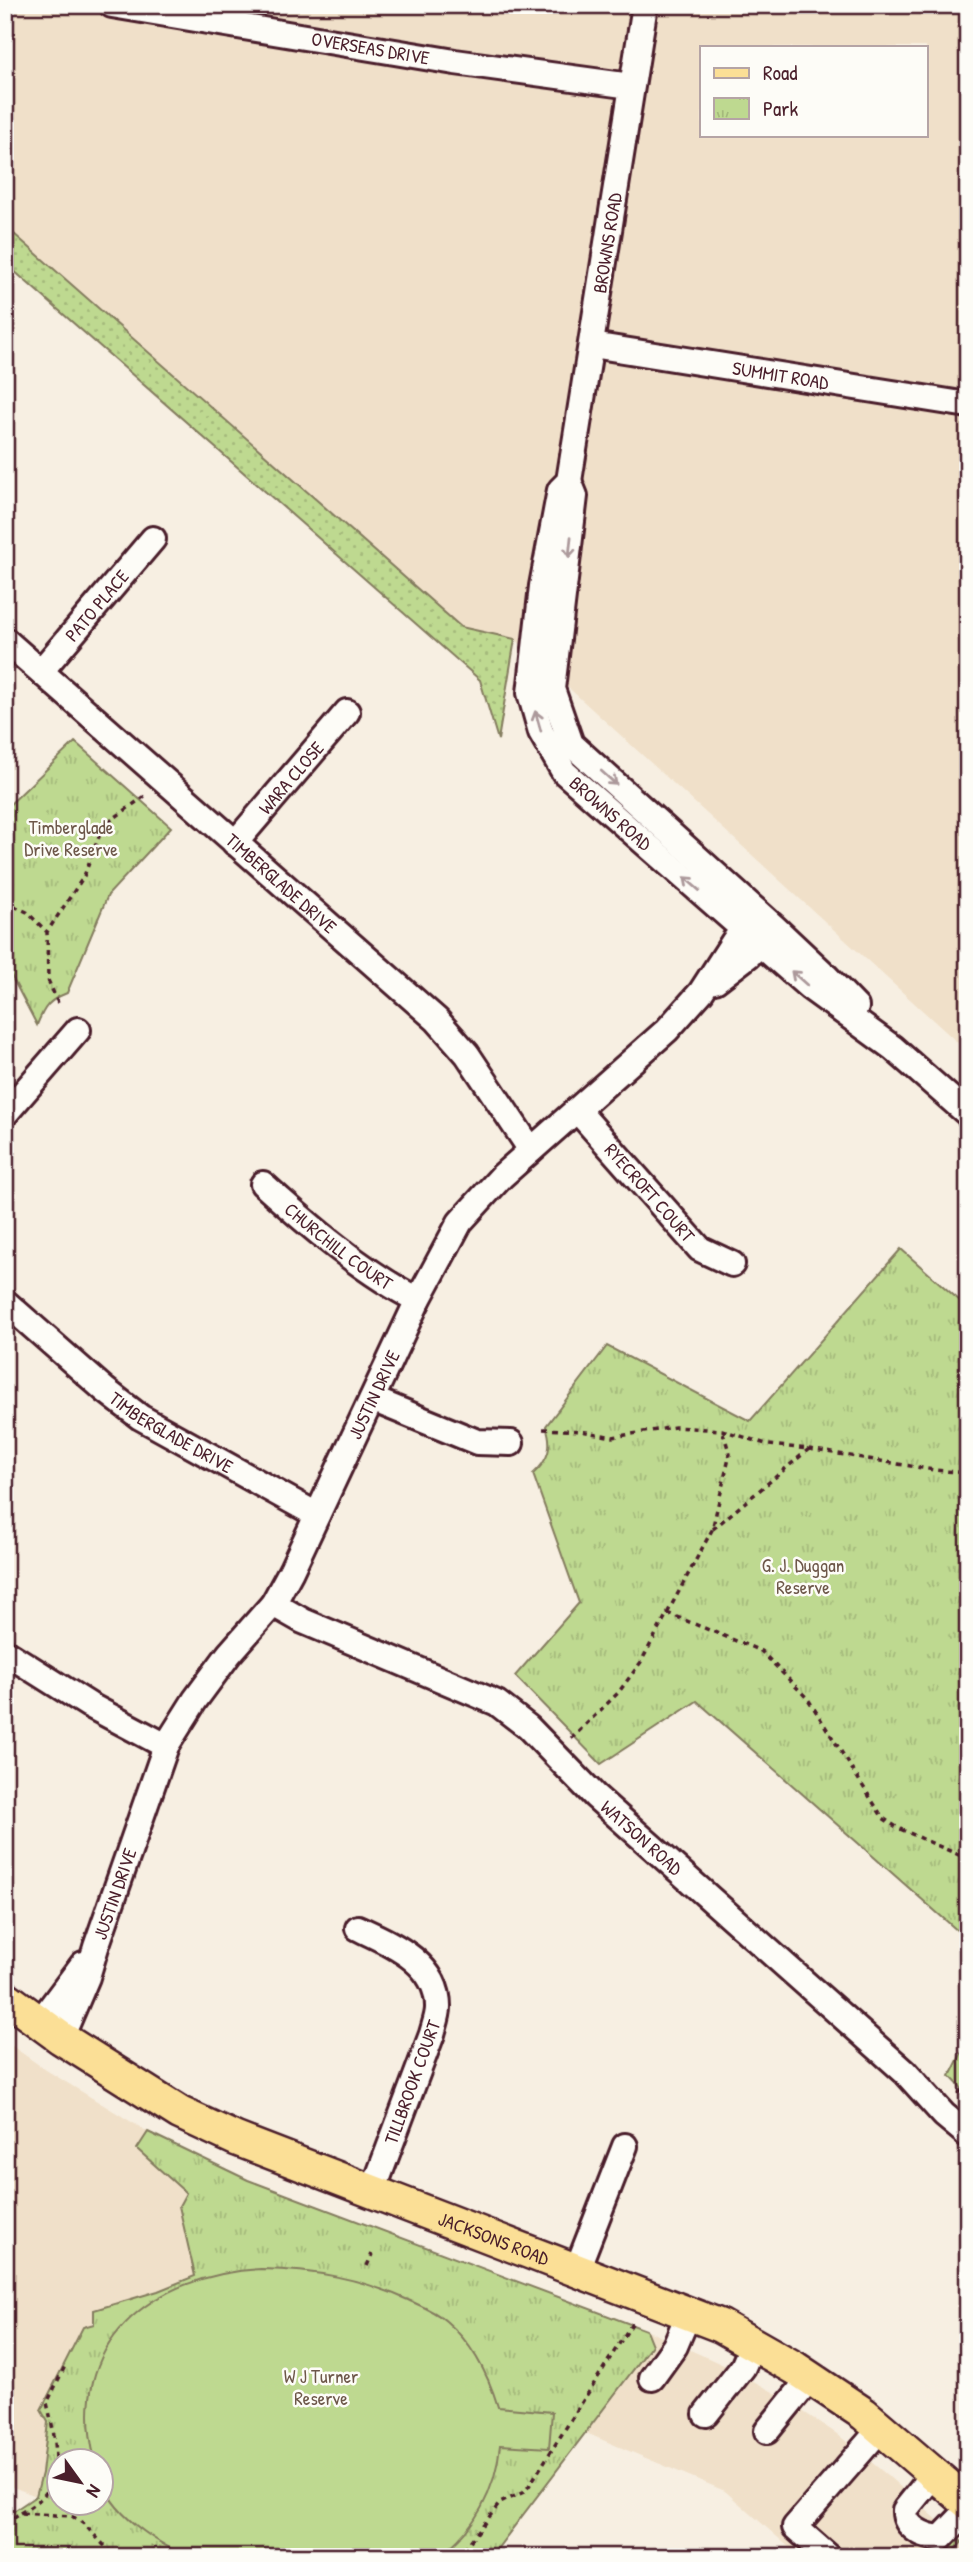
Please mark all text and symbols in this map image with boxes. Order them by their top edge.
street label: OVERSEAS DRIVE [310,25,432,71]
legend [700,46,928,136]
text: Road [763,58,797,87]
text: Park [763,94,798,123]
street label: BROWNS ROAD [586,191,628,295]
street label: SUMMIT ROAD [731,355,831,396]
one-way arrow [563,536,576,558]
street label: PATO PLACE [59,564,135,647]
one-way arrow [531,710,544,732]
street label: WARA CLOSE [252,735,330,820]
street label: BROWNS ROAD [564,770,657,856]
one-way arrow [599,770,617,786]
park label: Timberglade Drive Reserve [24,814,118,862]
street label: TIMBERGLADE DRIVE [220,827,343,939]
one-way arrow [683,876,701,892]
one-way arrow [791,969,808,986]
street label: RYECROFT COURT [599,1137,702,1248]
street label: CHURCHILL COURT [279,1196,399,1296]
street label: JUSTIN DRIVE [342,1345,406,1443]
street label: TIMBERGLADE DRIVE [104,1385,238,1479]
park label: G. J. Duggan Reserve [762,1552,844,1600]
street label: WATSON ROAD [595,1794,688,1881]
street label: JUSTIN DRIVE [87,1844,143,1943]
street label: TILLBROOK COURT [378,2015,447,2148]
street label: JACKSONS ROAD [435,2205,553,2271]
park label: W J Turner Reserve [284,2363,359,2411]
north arrow [46,2446,116,2516]
text: N [81,2480,108,2503]

